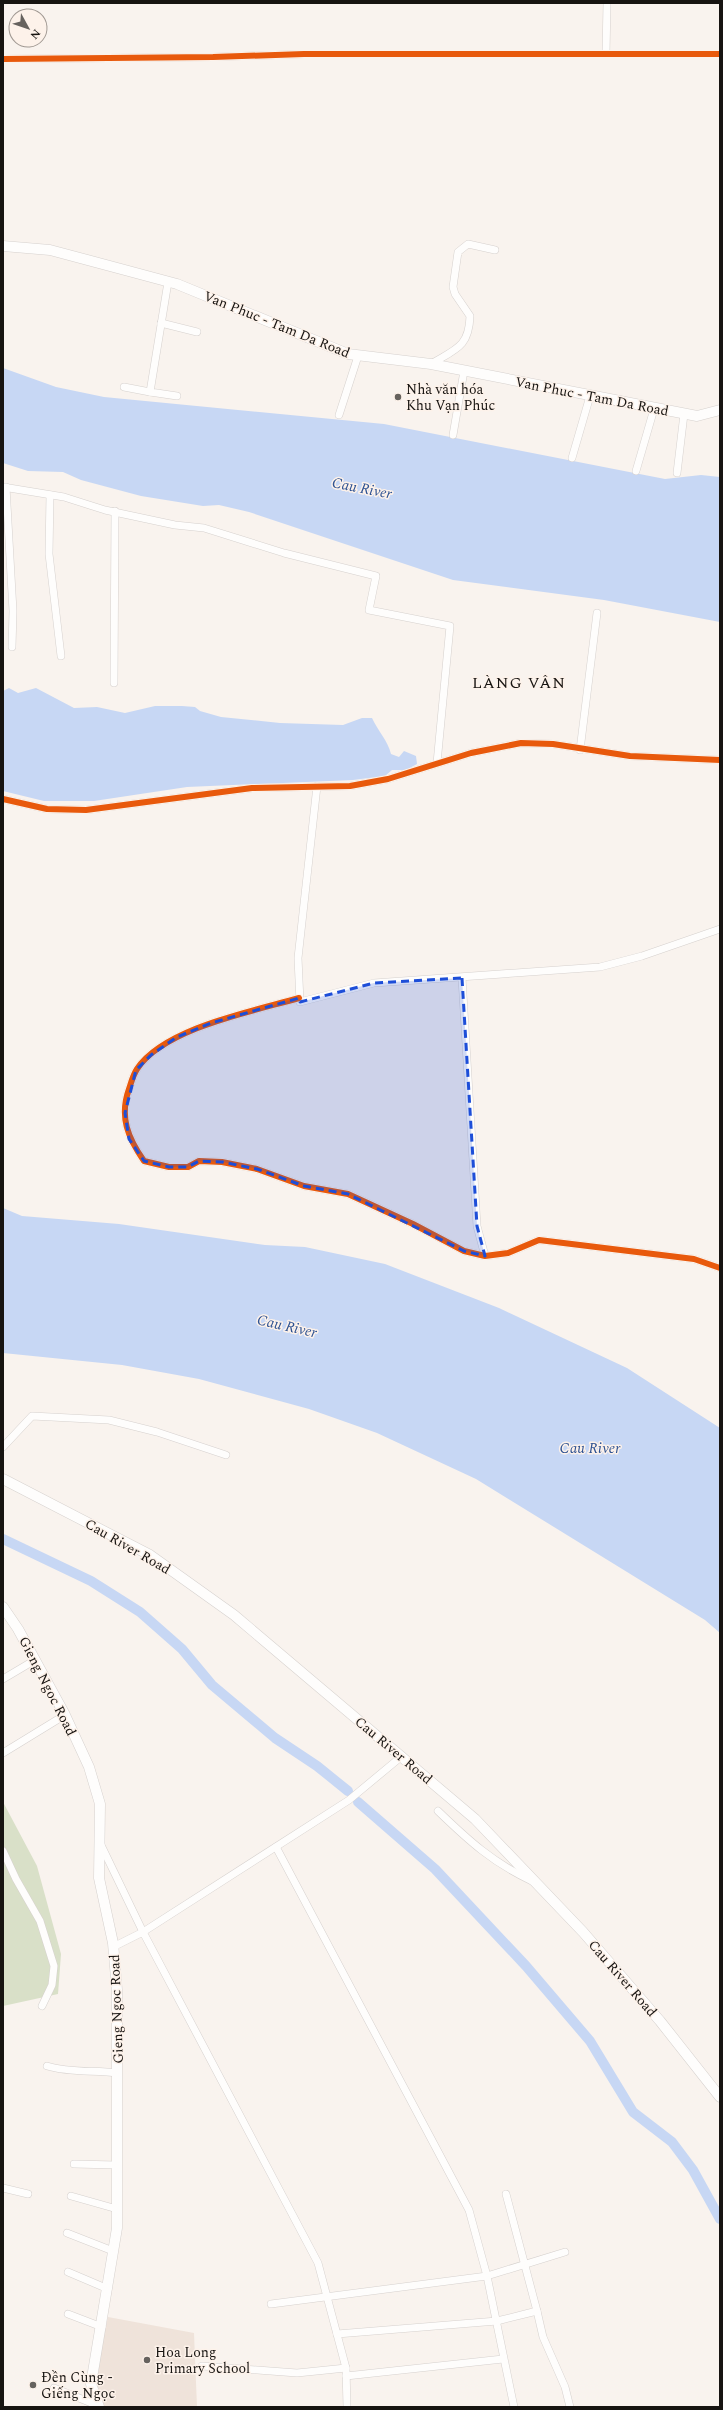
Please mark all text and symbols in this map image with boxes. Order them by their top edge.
north arrow [8,8,48,48]
text: N [26,25,45,43]
street label: Van Phuc - Tam Da Road [201,285,353,363]
street label: Van Phuc - Tam Da Road [513,371,671,422]
place label: Nhà văn hóa Khu Vạn Phúc [406,379,495,416]
marker: Nhà văn hóa Khu Vạn Phúc [393,392,403,402]
water label: Cau River [330,471,395,506]
district label: LÀNG VÂN [472,671,566,695]
water label: Cau River [255,1308,320,1345]
water label: Cau River [560,1437,621,1460]
street label: Cau River Road [81,1513,175,1580]
street label: Gieng Ngoc Road [13,1633,82,1740]
street label: Cau River Road [350,1711,437,1789]
street label: Cau River Road [583,1935,662,2022]
street label: Gieng Ngoc Road [104,1954,129,2064]
place label: Hoa Long Primary School [155,2342,250,2379]
marker: Hoa Long Primary School [142,2355,152,2365]
place label: Đền Cùng - Giếng Ngọc [41,2367,115,2404]
marker: Đền Cùng - Giếng Ngọc [28,2380,38,2390]

